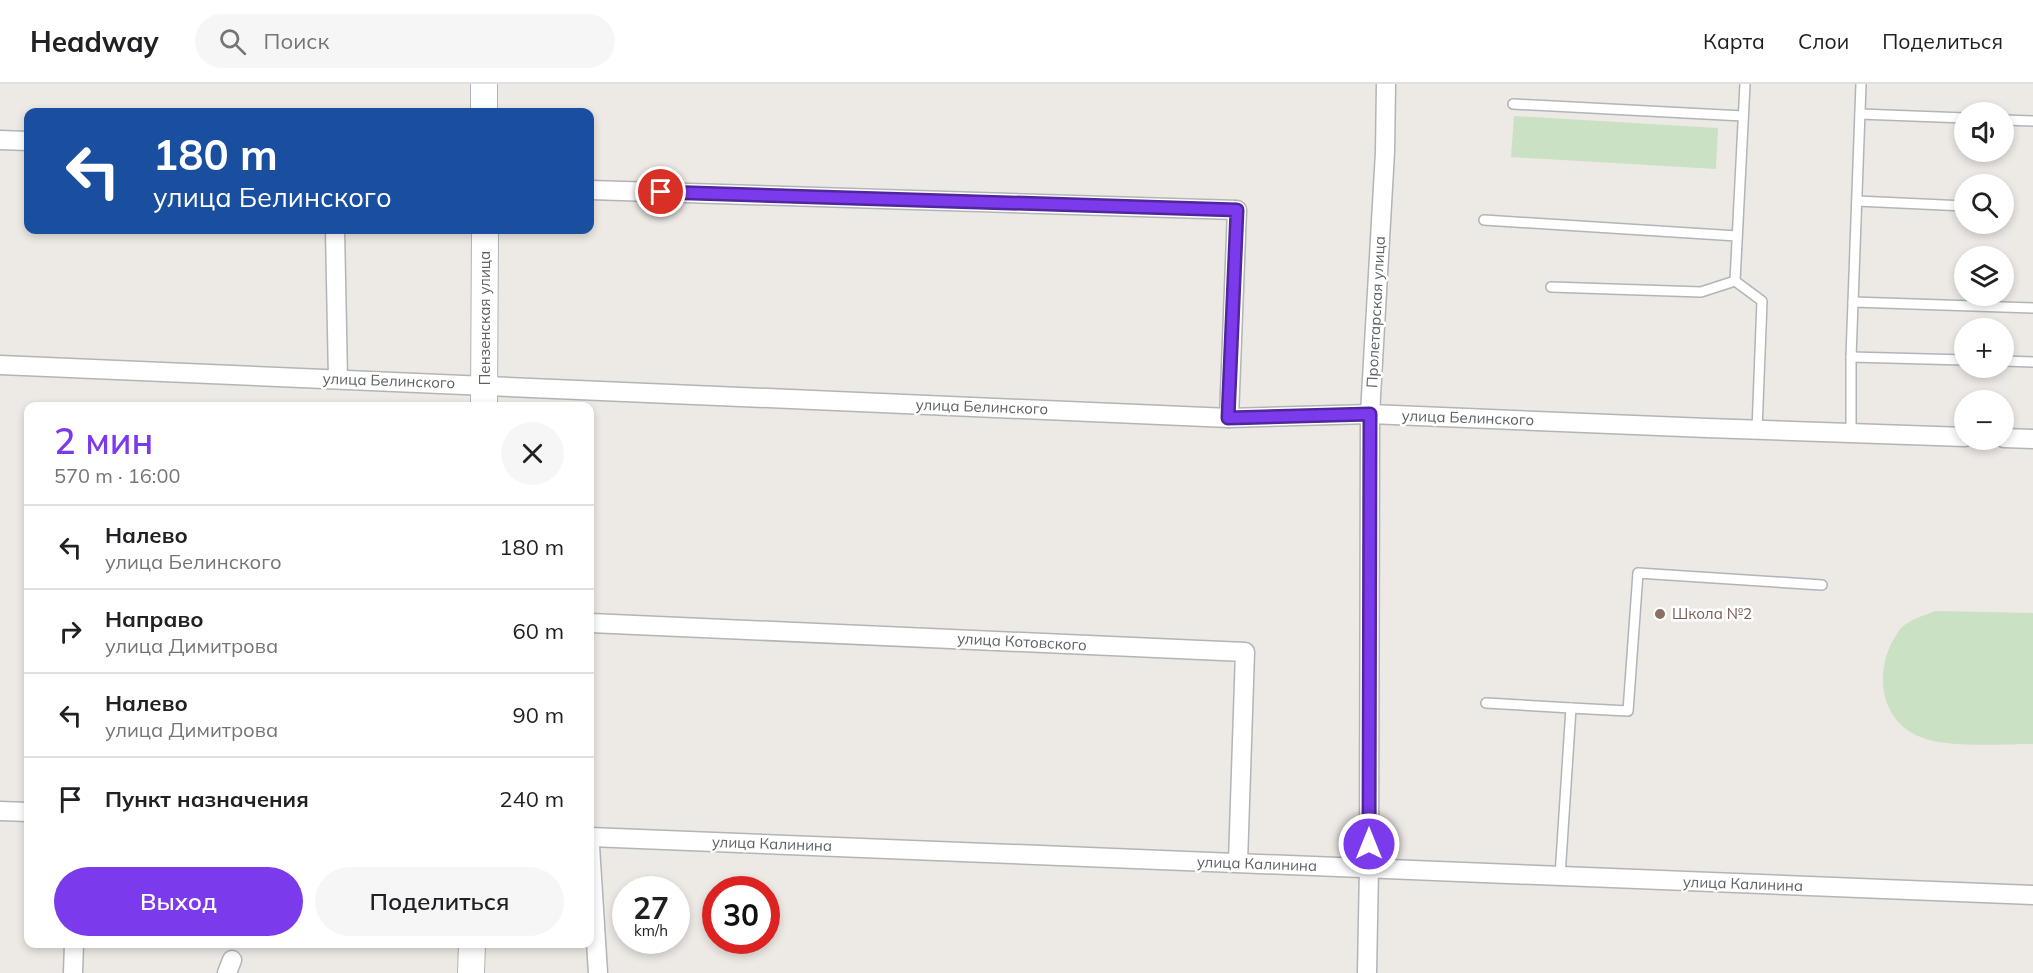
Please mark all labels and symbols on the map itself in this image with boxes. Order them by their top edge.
pin [635,166,686,217]
street label: Пролетарская улица [1362,236,1389,388]
street label: Пензенская улица [475,251,494,385]
street label: улица Белинского [322,369,456,392]
street label: улица Белинского [915,395,1049,418]
street label: улица Белинского [1401,406,1535,429]
place label: Школа №2 [1672,604,1752,623]
marker: Школа №2 [1653,607,1667,621]
street label: улица Котовского [957,629,1087,654]
position arrow [1337,812,1401,876]
street label: улица Калинина [712,832,833,855]
street label: улица Калинина [1197,852,1318,875]
street label: улица Калинина [1683,872,1804,895]
speed limit sign: 30 [702,876,780,954]

